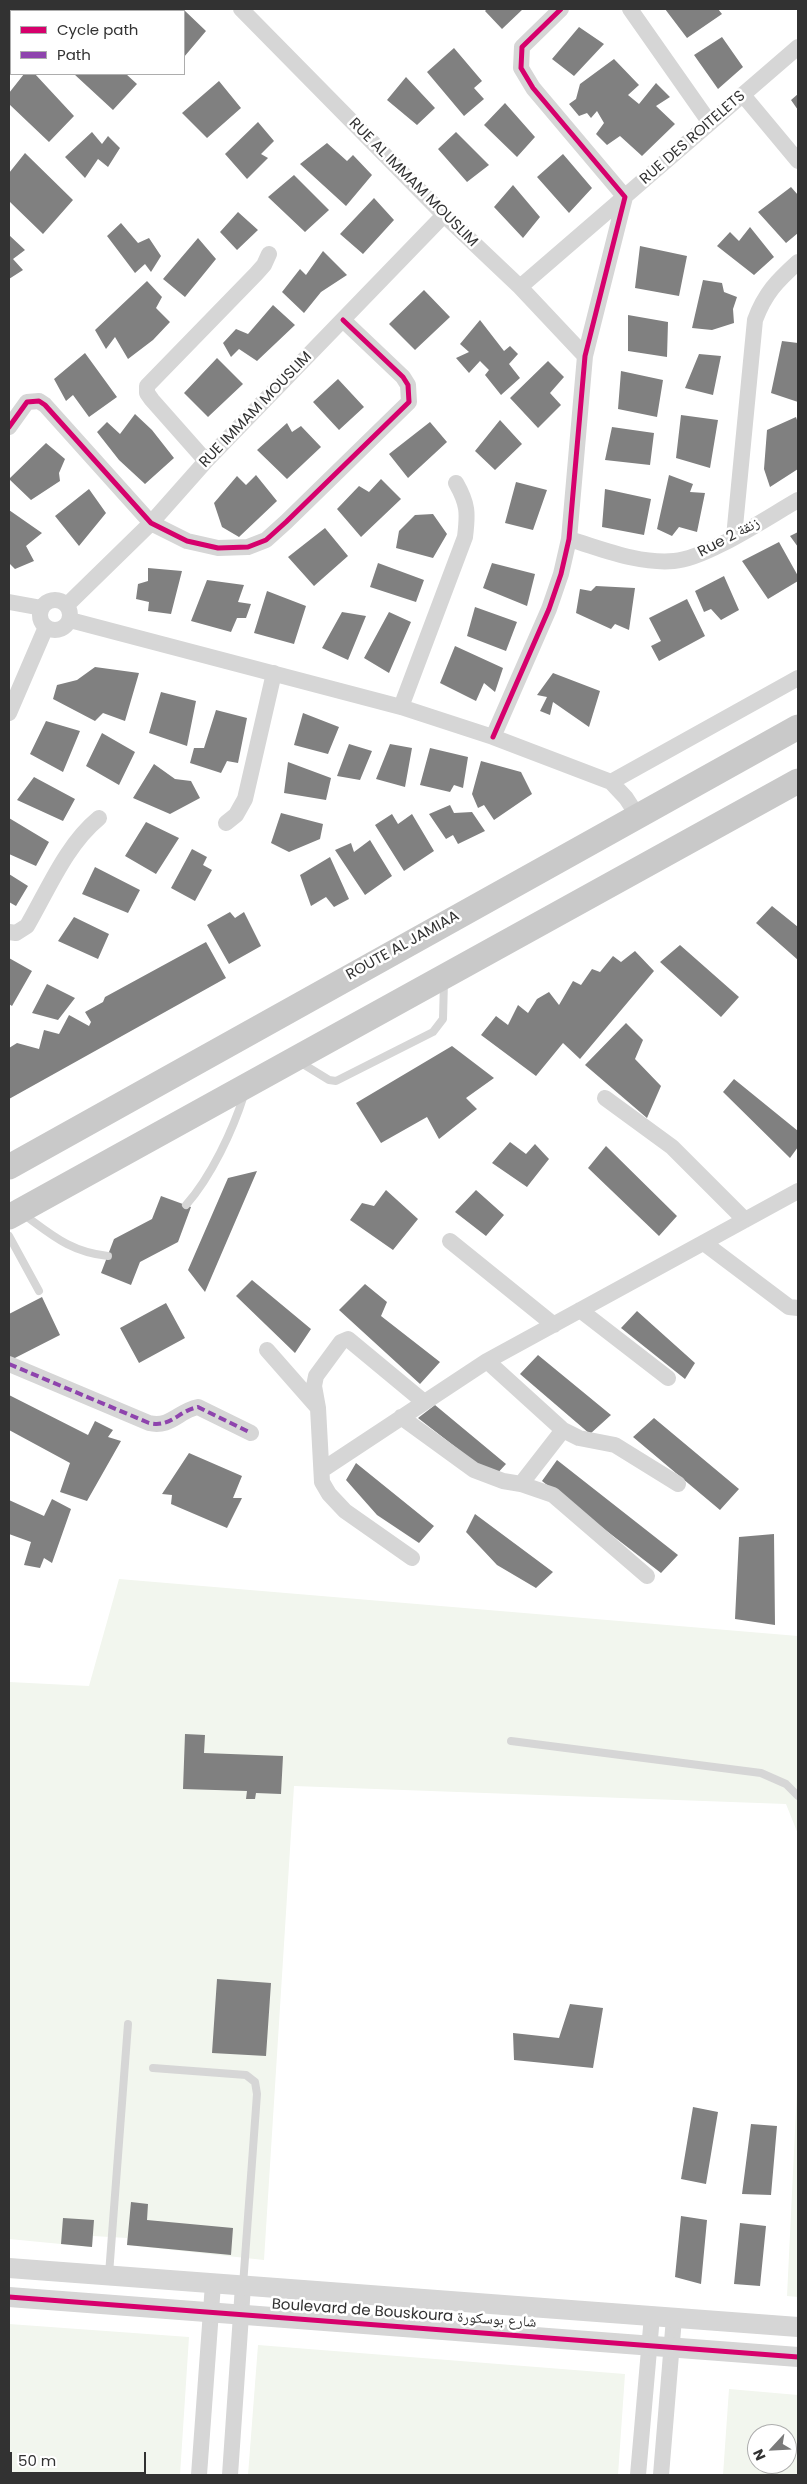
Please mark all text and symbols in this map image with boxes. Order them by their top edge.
legend [10,10,185,75]
text: Cycle path [57,19,138,40]
text: Path [57,44,91,65]
street label: RUE DES ROITELETS [637,87,749,189]
street label: RUE AL IMMAM MOUSLIM [345,115,481,251]
street label: RUE IMMAM MOUSLIM [196,348,316,472]
street label: Rue 2 زنقة [695,514,763,562]
street label: ROUTE AL JAMIAA [343,908,463,984]
street label: Boulevard de Bouskoura شارع بوسكورة [271,2296,537,2332]
north arrow [747,2424,797,2474]
scale bar [12,2442,149,2474]
text: N [748,2446,771,2464]
text: 50 m [18,2450,56,2471]

